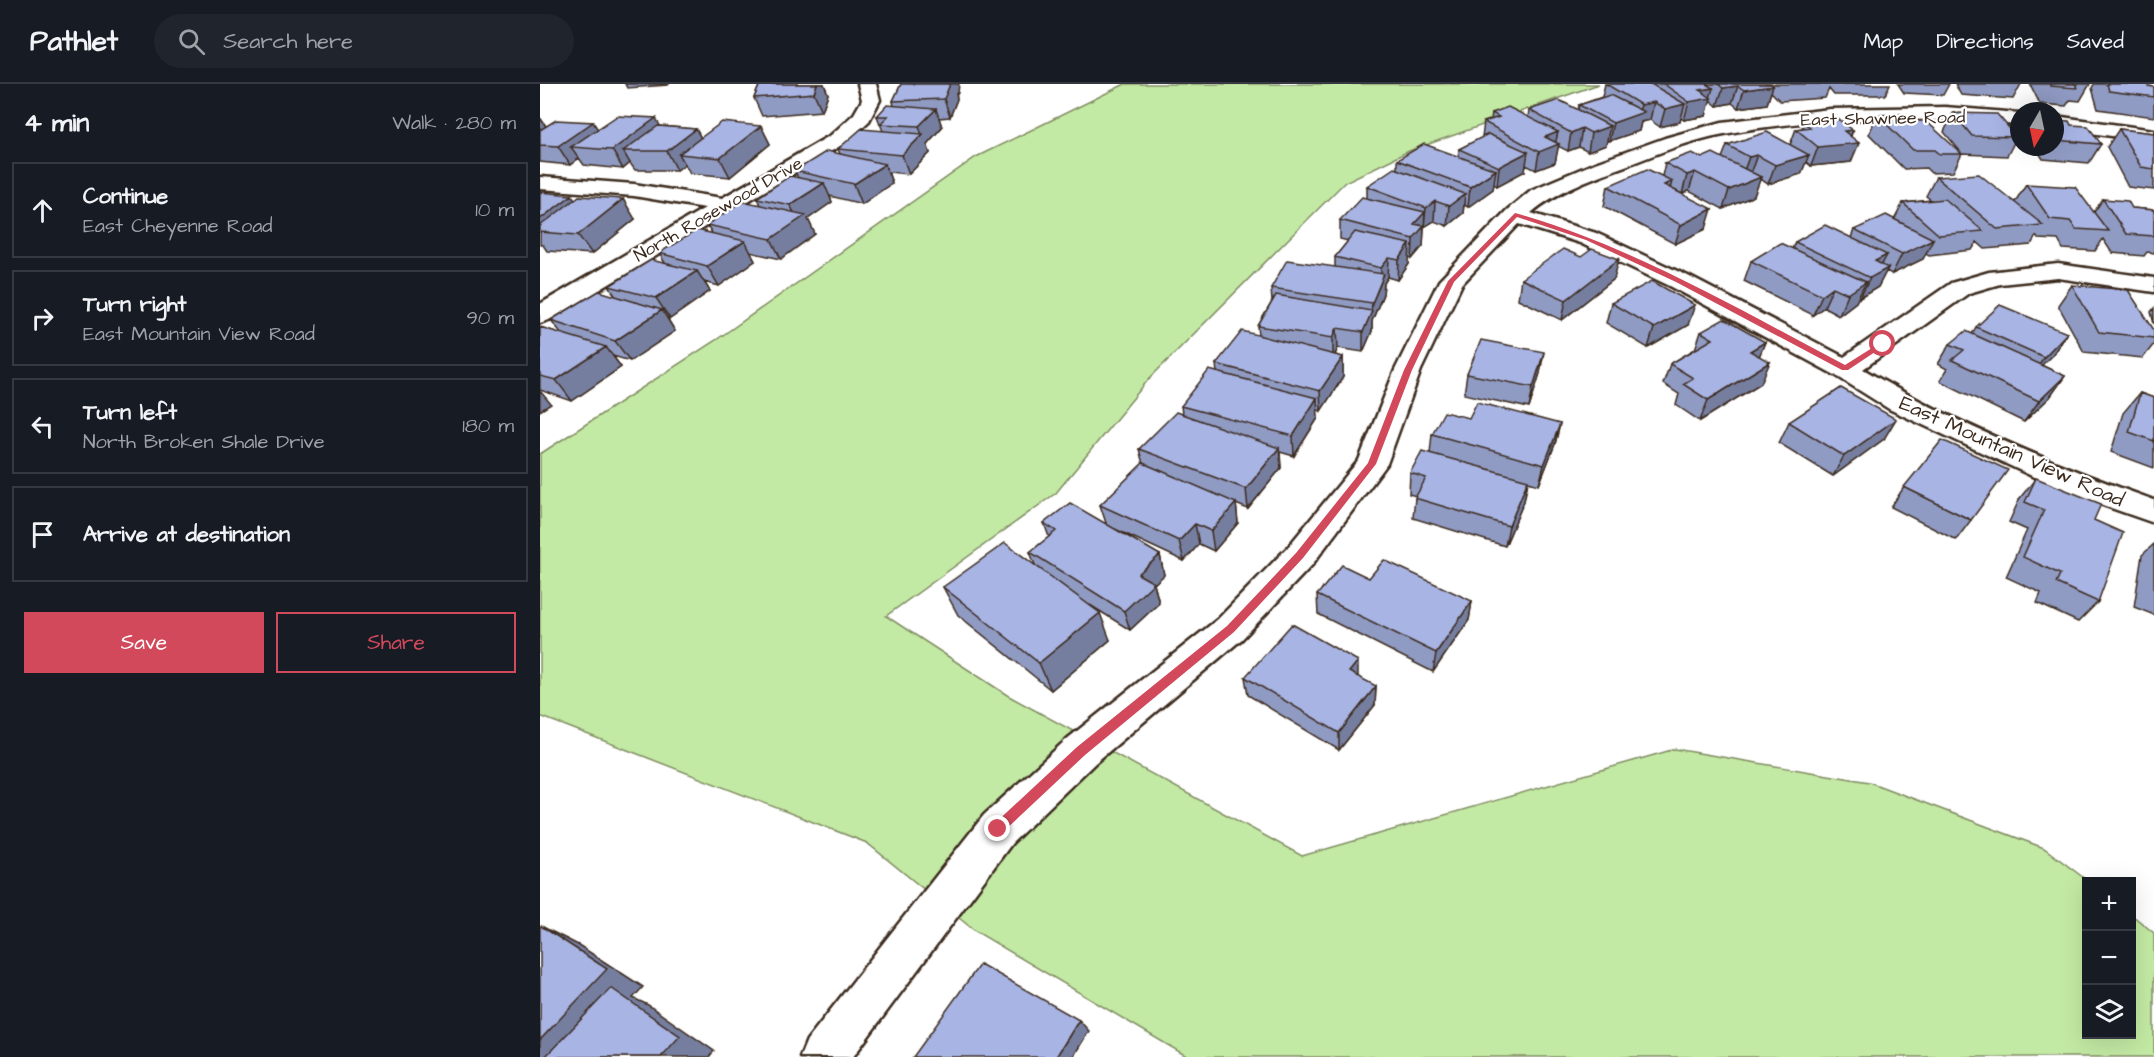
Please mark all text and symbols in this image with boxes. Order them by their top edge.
search box [154,14,574,68]
text: Pathlet [30,22,118,61]
icon: search [175,25,208,58]
text: Search here [223,26,353,57]
text: Map [1863,27,1903,56]
text: Directions [1936,27,2034,56]
text: Saved [2067,27,2124,56]
north arrow [2010,102,2064,156]
text: 4 min [24,105,89,141]
street label: East Shawnee Road [1801,105,1965,132]
text: Walk · 280 m [392,109,516,137]
street label: North Rosewood Drive [629,151,807,268]
text: Continue [83,181,168,212]
icon: ahead [26,194,59,227]
text: 10 m [475,196,514,224]
text: East Cheyenne Road [83,212,273,240]
text: Turn right [83,289,186,320]
icon: right [26,302,59,335]
text: 90 m [466,304,514,332]
text: East Mountain View Road [83,320,315,348]
route start [1869,330,1895,356]
street label: East Mountain View Road [1895,389,2129,514]
text: Turn left [83,397,177,428]
icon: left [26,410,59,443]
text: 180 m [462,412,514,440]
text: North Broken Shale Drive [83,428,325,456]
icon: arrive [26,518,59,551]
text: Arrive at destination [83,519,290,550]
button: Save [24,612,264,673]
button: Share [276,612,516,673]
route end [984,815,1010,841]
map controls [2082,877,2136,1039]
button: + [2082,877,2136,931]
button: − [2082,931,2136,985]
button: layers [2082,985,2136,1039]

